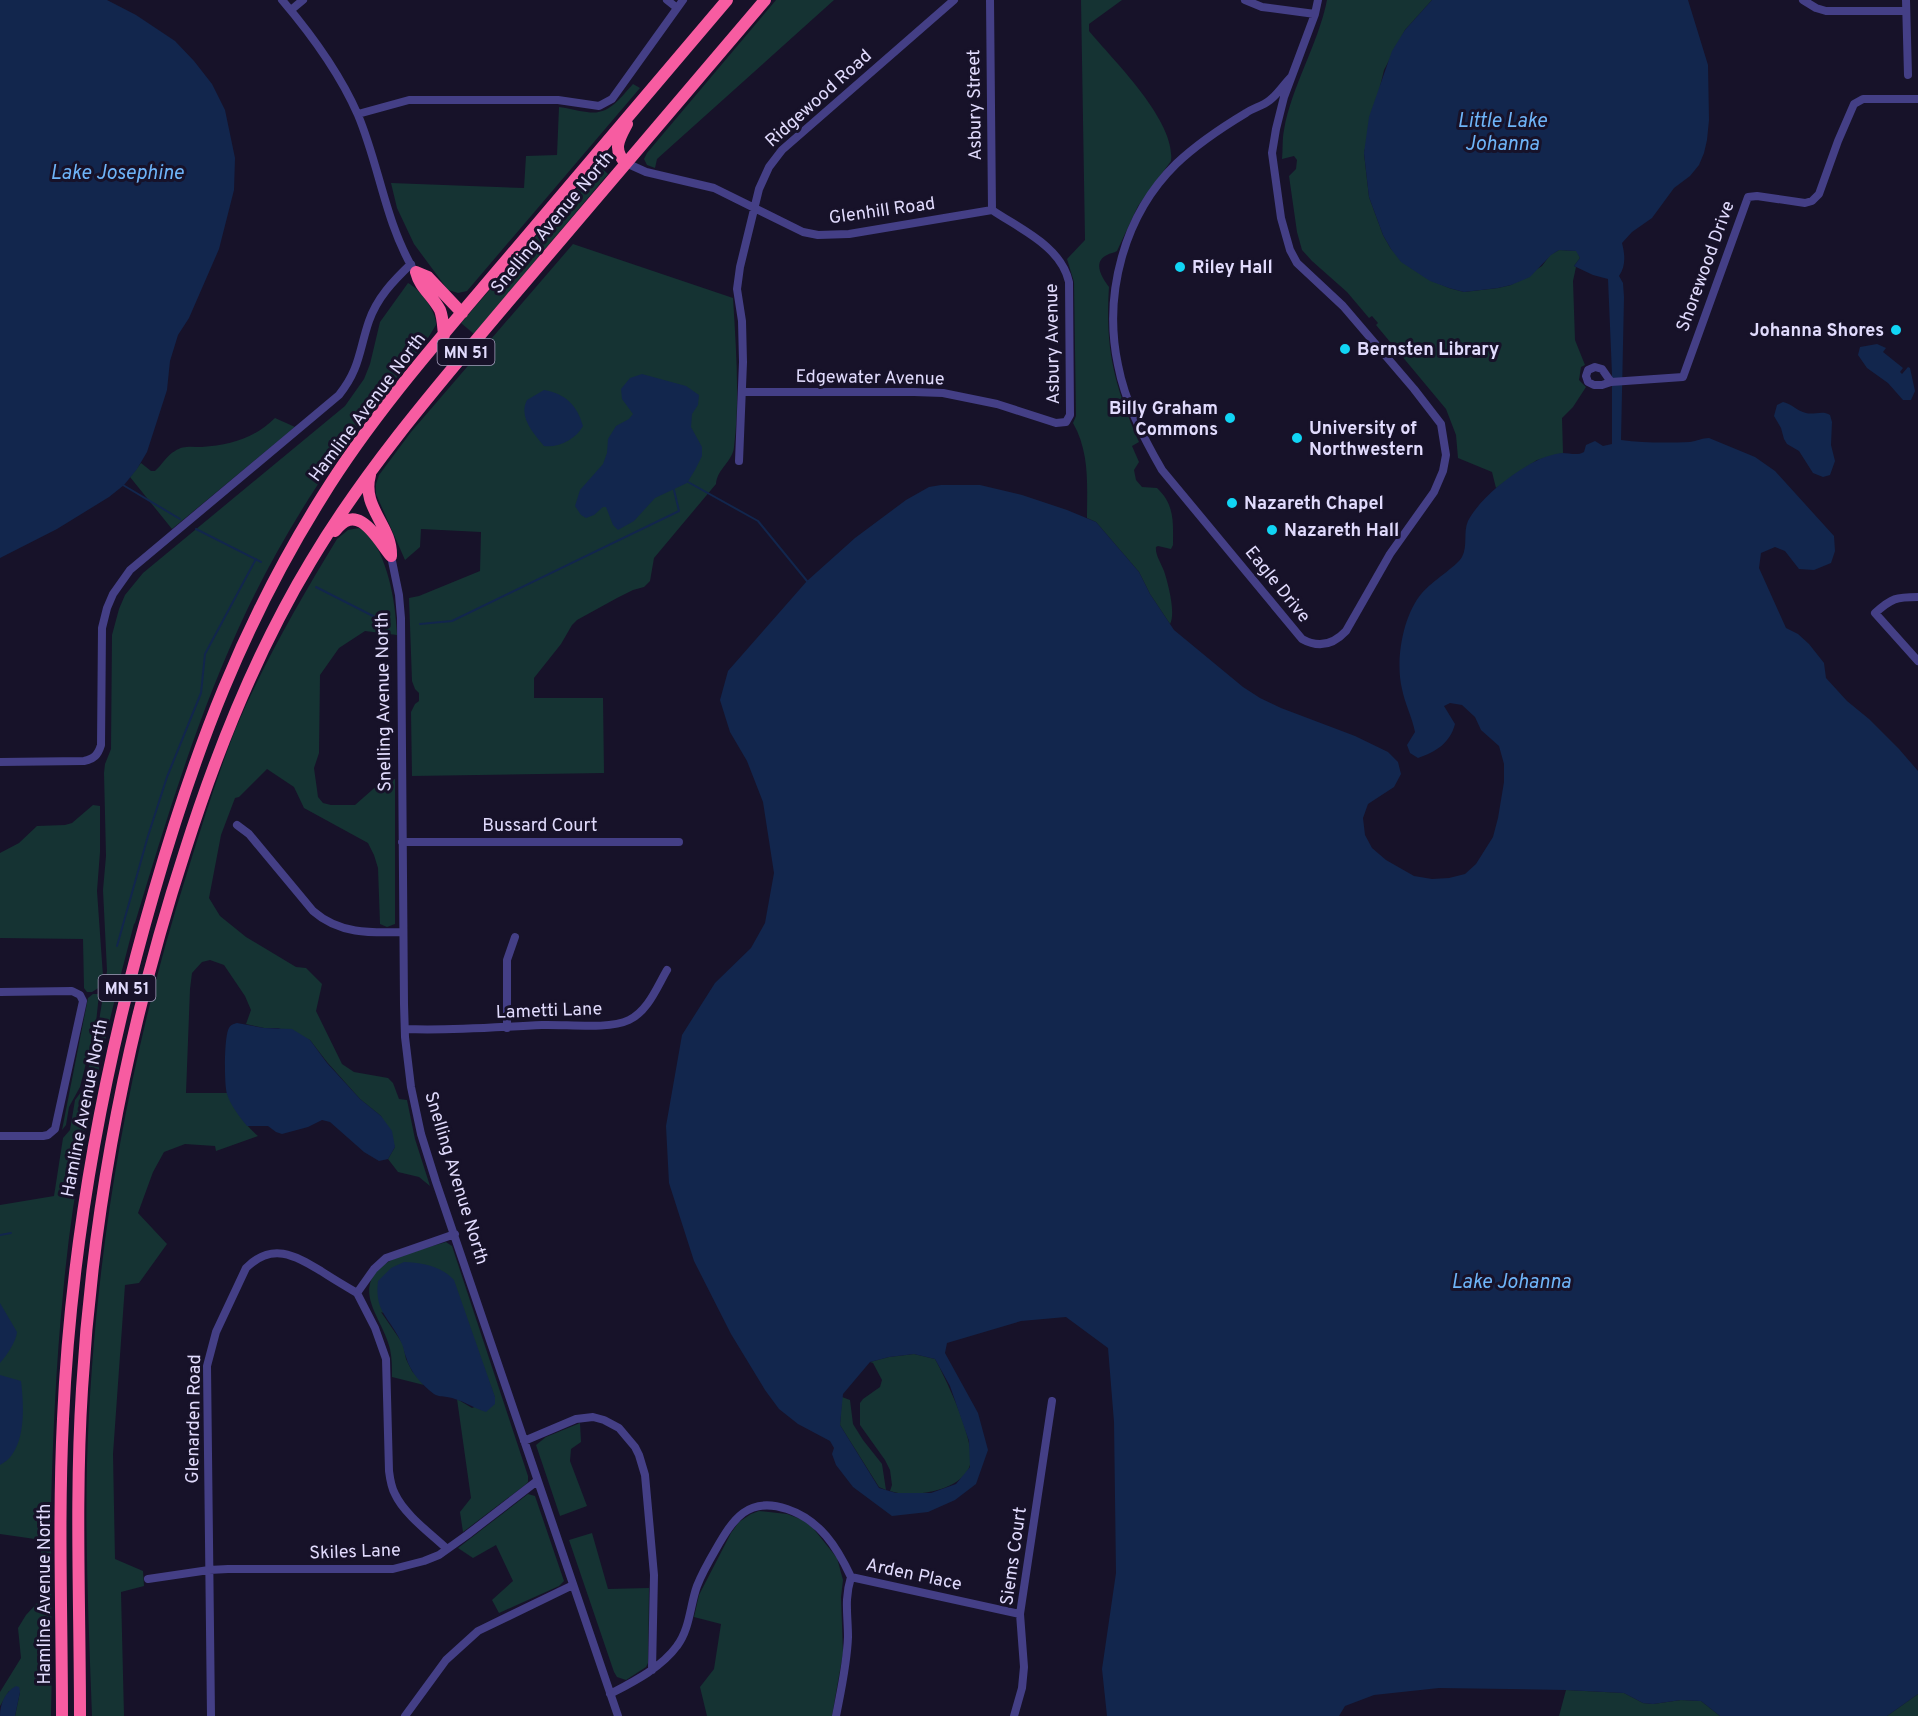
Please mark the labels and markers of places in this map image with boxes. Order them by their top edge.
place label: Riley Hall [1192,257,1273,280]
marker: Riley Hall [1173,260,1187,274]
place label: Johanna Shores [1749,320,1884,343]
marker: Johanna Shores [1889,323,1903,337]
place label: Bernsten Library [1357,339,1499,362]
marker: Bernsten Library [1338,342,1352,356]
place label: Billy Graham Commons [1109,398,1218,442]
marker: Billy Graham Commons [1223,411,1237,425]
place label: University of Northwestern [1309,418,1424,462]
marker: University of Northwestern [1290,431,1304,445]
place label: Nazareth Chapel [1244,493,1384,516]
marker: Nazareth Chapel [1225,496,1239,510]
place label: Nazareth Hall [1284,520,1399,543]
marker: Nazareth Hall [1265,523,1279,537]

